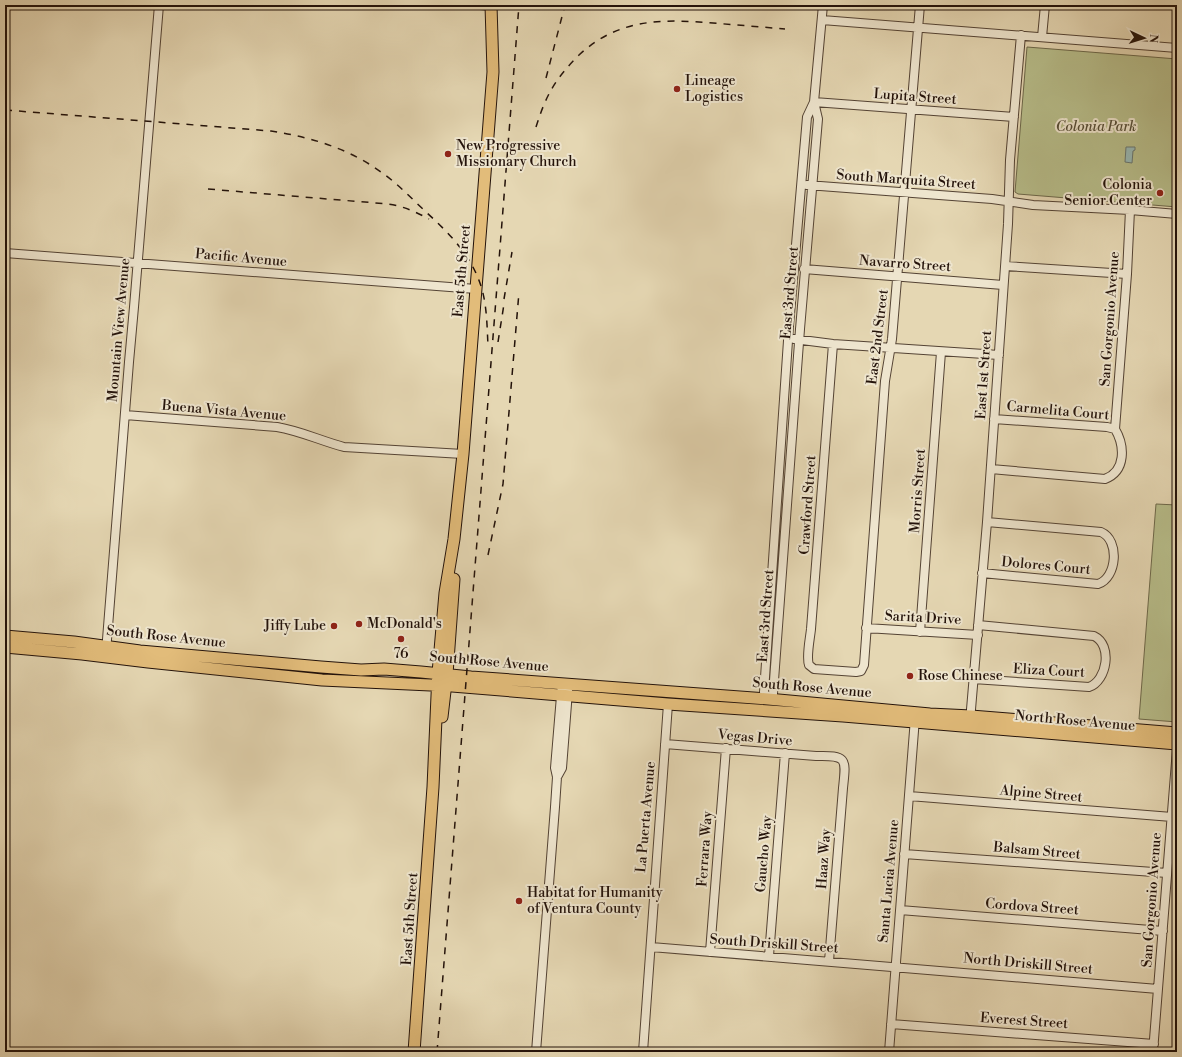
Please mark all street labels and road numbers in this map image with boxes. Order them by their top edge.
street label: Lupita Street [873,85,957,109]
street label: South Marquita Street [836,166,976,194]
street label: East 5th Street [449,224,475,318]
street label: Pacific Avenue [194,245,288,271]
street label: East 3rd Street [777,246,803,340]
street label: San Gorgonio Avenue [1096,251,1124,387]
street label: Navarro Street [858,252,952,276]
street label: Mountain View Avenue [104,257,134,403]
street label: East 2nd Street [863,288,893,386]
street label: East 1st Street [972,330,996,420]
street label: Buena Vista Avenue [160,397,287,425]
street label: Carmelita Court [1006,398,1110,424]
street label: Morris Street [906,448,930,534]
street label: Crawford Street [796,455,820,555]
street label: Dolores Court [1001,553,1091,579]
street label: East 3rd Street [754,569,778,663]
street label: Sarita Drive [884,607,962,629]
street label: South Rose Avenue [105,622,227,652]
street label: South Rose Avenue [428,648,550,676]
street label: Eliza Court [1013,660,1085,682]
street label: South Rose Avenue [751,674,873,702]
street label: North Rose Avenue [1014,707,1136,735]
street label: Vegas Drive [716,726,793,750]
street label: La Puerta Avenue [632,761,660,873]
street label: Alpine Street [998,781,1083,807]
street label: Ferrara Way [693,810,717,888]
street label: Gaucho Way [752,815,776,893]
street label: Santa Lucia Avenue [875,819,903,943]
street label: Haaz Way [813,828,835,890]
street label: San Gorgonio Avenue [1138,832,1166,968]
street label: Balsam Street [992,838,1081,864]
street label: East 5th Street [398,872,422,966]
street label: Cordova Street [985,895,1079,919]
street label: South Driskill Street [709,931,839,957]
street label: North Driskill Street [962,949,1094,979]
street label: Everest Street [979,1009,1069,1033]

